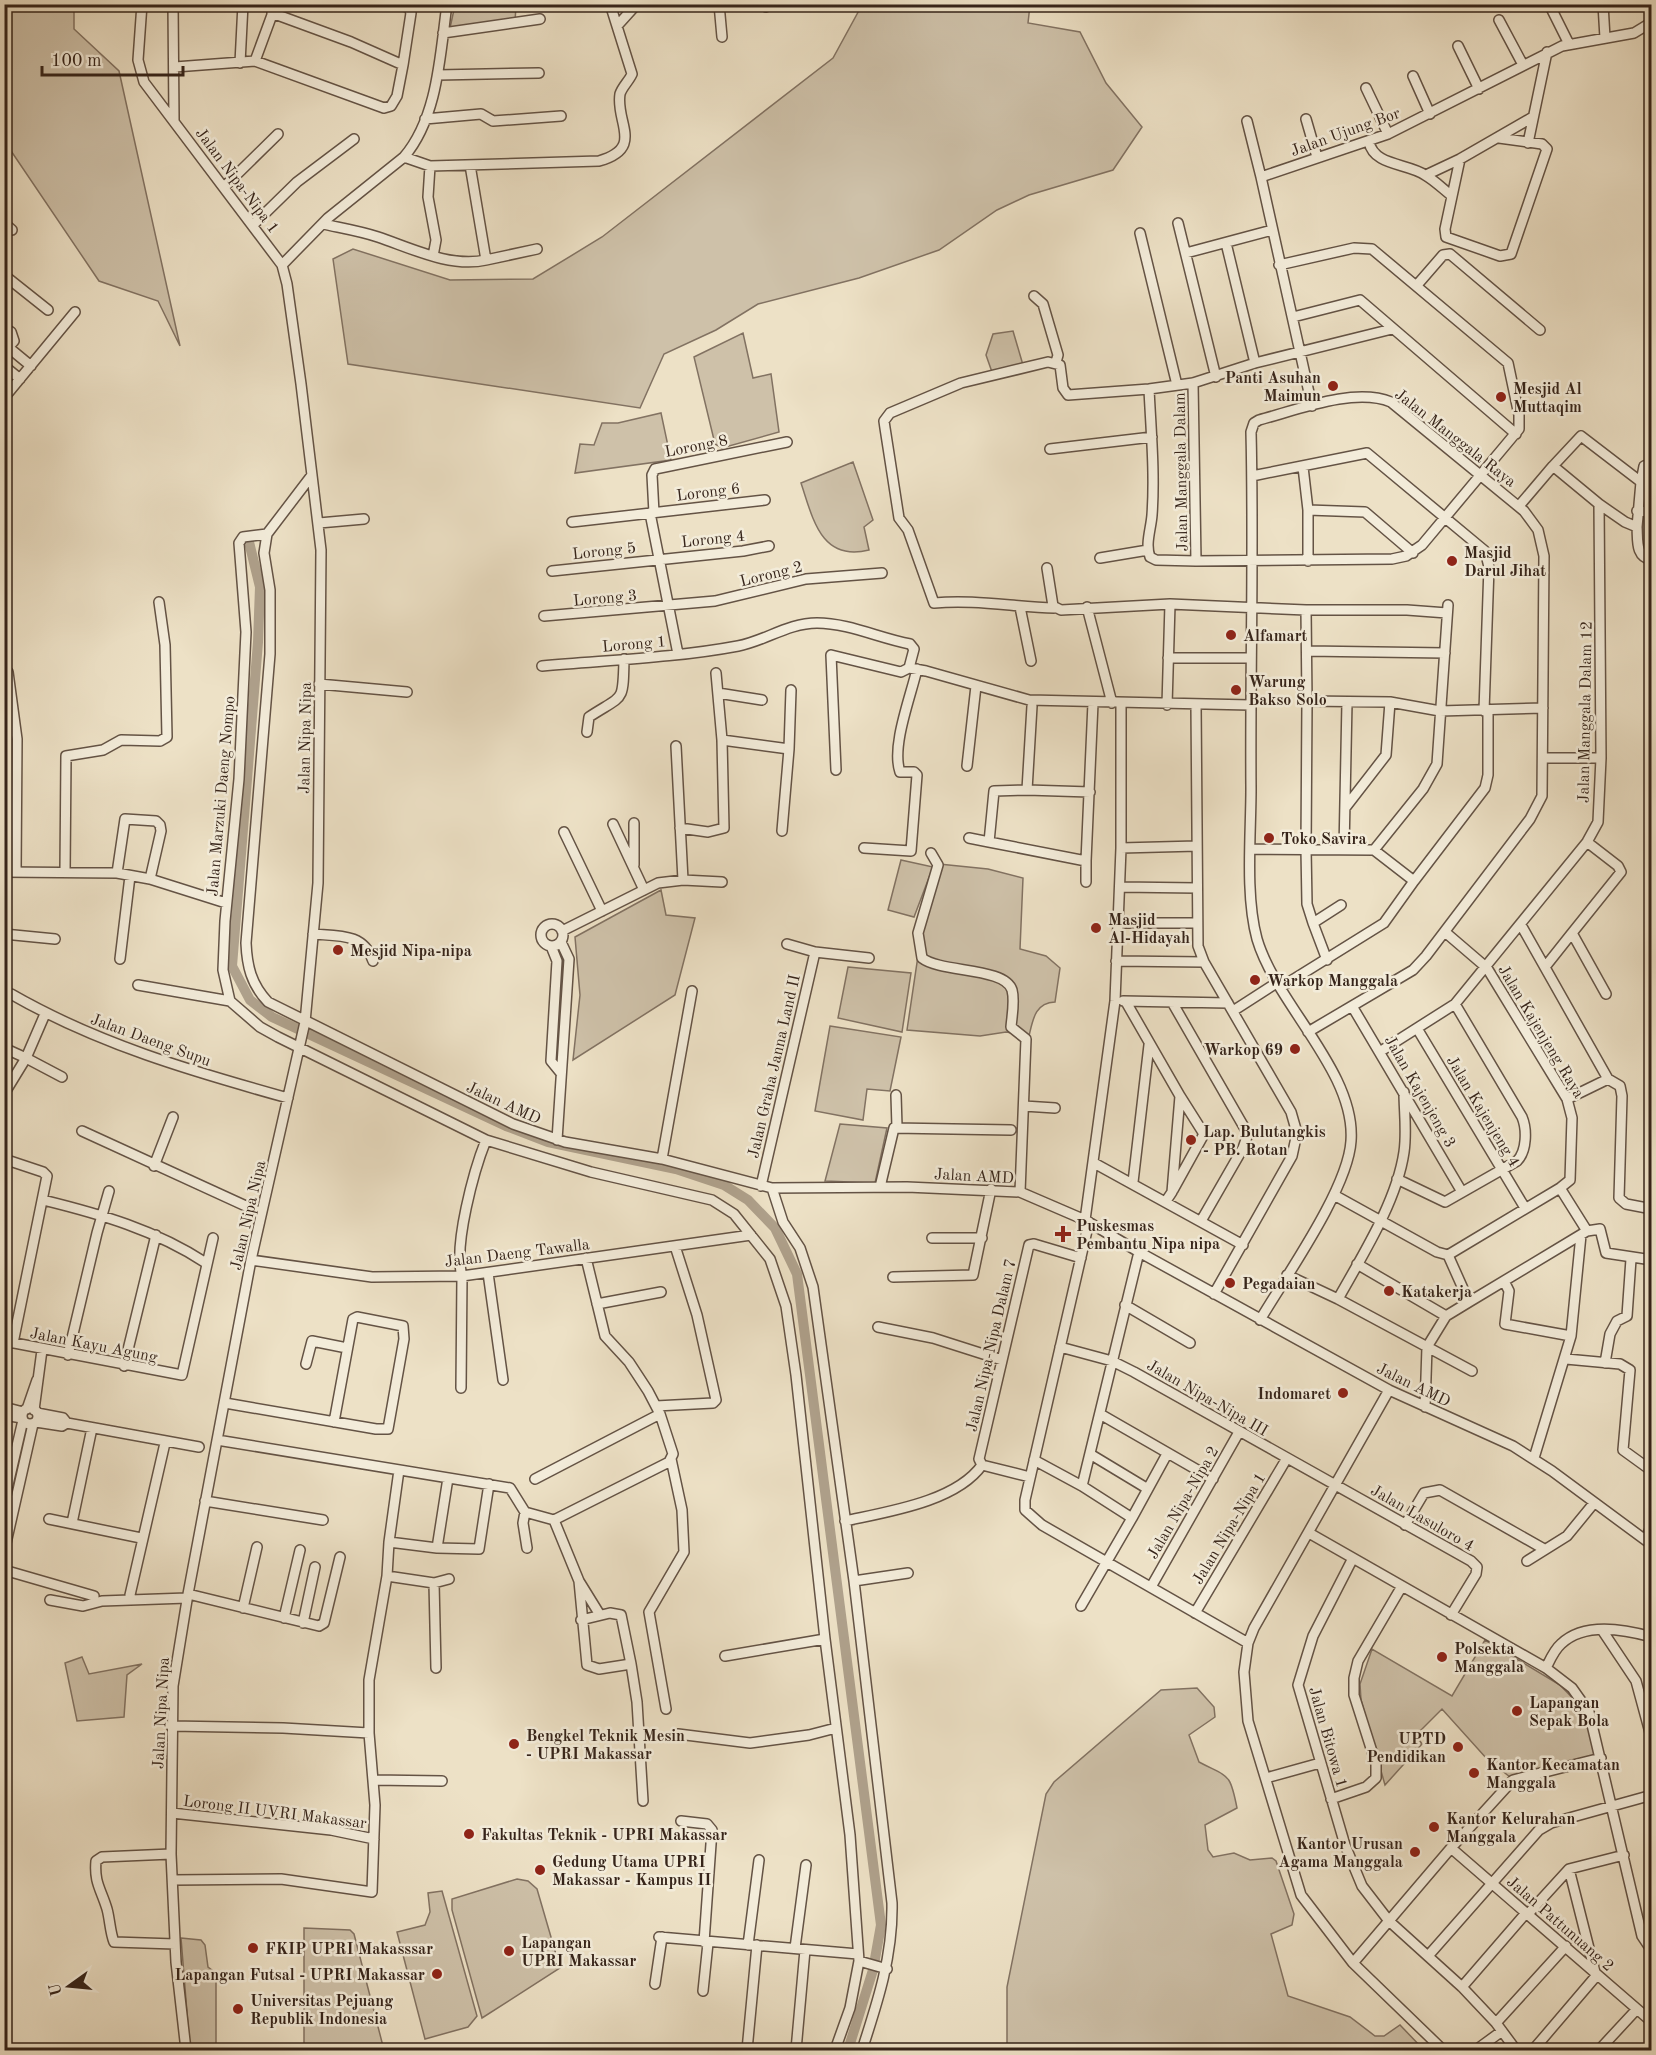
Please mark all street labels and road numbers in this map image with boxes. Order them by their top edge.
street label: Jalan Ujung Bor [1289,105,1403,160]
street label: Jalan Nipa-Nipa 1 [192,126,281,237]
street label: Jalan Manggala Raya [1391,386,1518,491]
street label: Jalan Manggala Dalam [1173,392,1191,552]
street label: Lorong 8 [663,433,729,461]
street label: Lorong 6 [675,481,741,505]
street label: Lorong 4 [680,529,746,551]
street label: Lorong 5 [571,541,637,563]
street label: Lorong 2 [738,559,805,590]
street label: Lorong 3 [572,588,638,610]
street label: Jalan Manggala Dalam 12 [1576,621,1596,803]
street label: Lorong 1 [601,634,667,656]
street label: Jalan Nipa Nipa [297,682,315,794]
street label: Jalan Marzuki Daeng Nompo [205,695,239,897]
street label: Jalan Kajenjeng Raya [1494,963,1586,1101]
street label: Jalan Graha Janna Land II [746,973,804,1160]
street label: Jalan Daeng Supu [88,1012,213,1070]
street label: Jalan Kajenjeng 3 [1381,1033,1458,1151]
street label: Jalan Kajenjeng 4 [1443,1054,1522,1170]
street label: Jalan AMD [464,1080,543,1128]
street label: Jalan Nipa Nipa [229,1159,269,1272]
street label: Jalan AMD [934,1167,1014,1187]
street label: Jalan Daeng Tawalla [444,1237,591,1271]
street label: Jalan Nipa-Nipa Dalam 7 [964,1257,1020,1433]
street label: Jalan Kayu Agung [28,1326,159,1366]
street label: Jalan Nipa-Nipa III [1144,1358,1270,1440]
street label: Jalan AMD [1374,1361,1453,1411]
street label: Jalan Nipa-Nipa 2 [1145,1444,1222,1562]
street label: Jalan Nipa-Nipa 1 [1190,1470,1269,1588]
street label: Jalan Lasuloro 4 [1368,1483,1476,1555]
street label: Jalan Nipa Nipa [151,1657,173,1769]
street label: Jalan Bitowa 1 [1305,1685,1349,1790]
street label: Lorong II UVRI Makassar [182,1794,368,1832]
street label: Jalan Pattunuang 2 [1503,1874,1616,1975]

